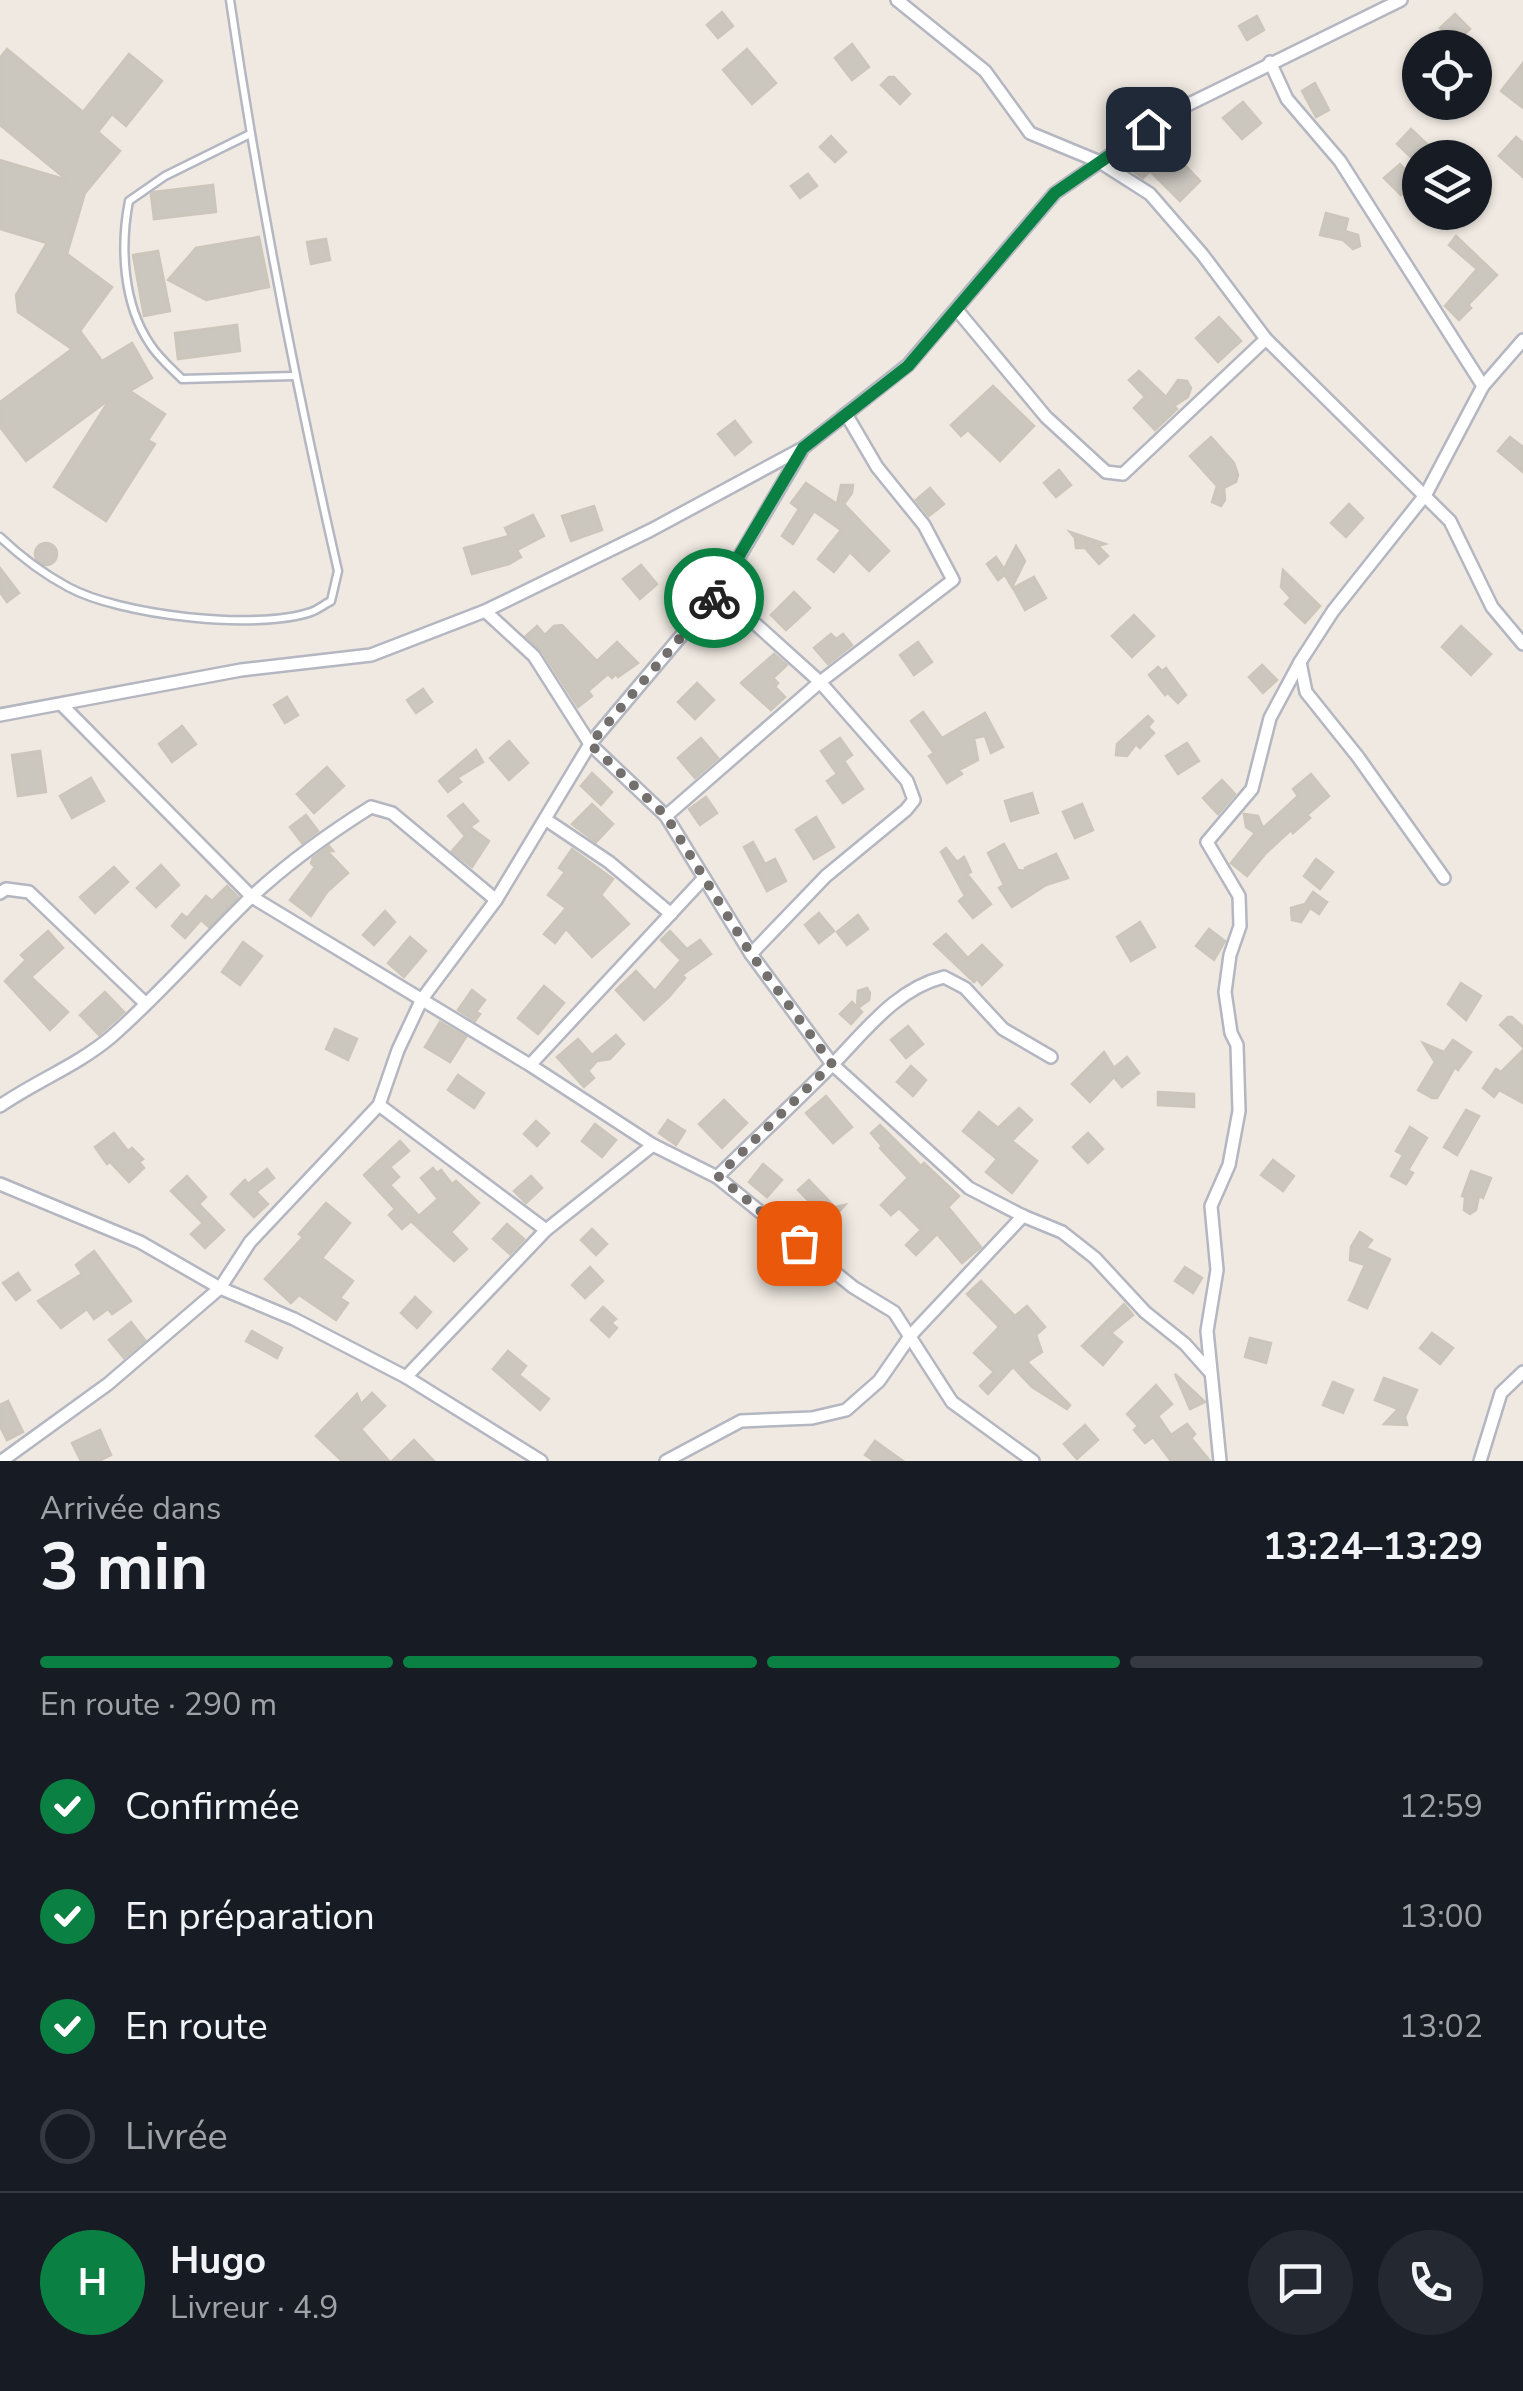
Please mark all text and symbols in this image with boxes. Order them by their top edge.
map controls [1402,30,1492,230]
button: locate [1402,30,1492,120]
pin [1106,87,1191,172]
icon: home [1121,102,1176,157]
button: layers [1402,140,1492,230]
courier [664,548,764,648]
icon: bike [687,571,742,626]
pin [757,1201,842,1286]
icon: bag [772,1216,827,1271]
text: Arrivée dans [40,1487,221,1530]
text: 13:24–13:29 [1263,1521,1483,1572]
text: 3 min [40,1523,208,1612]
text: En route · 290 m [40,1683,277,1726]
icon: check [40,1779,95,1834]
text: Confirmée [125,1781,300,1832]
text: 12:59 [1399,1785,1483,1828]
icon: check [40,1889,95,1944]
text: En préparation [125,1891,375,1942]
text: 13:00 [1399,1895,1483,1938]
icon: check [40,1999,95,2054]
text: En route [125,2001,268,2052]
text: 13:02 [1399,2005,1483,2048]
text: Livrée [125,2111,228,2162]
button: chat [1248,2230,1353,2335]
button: phone [1378,2230,1483,2335]
text: Hugo [170,2235,266,2286]
text: H [78,2257,107,2308]
text: Livreur · 4.9 [170,2286,338,2329]

